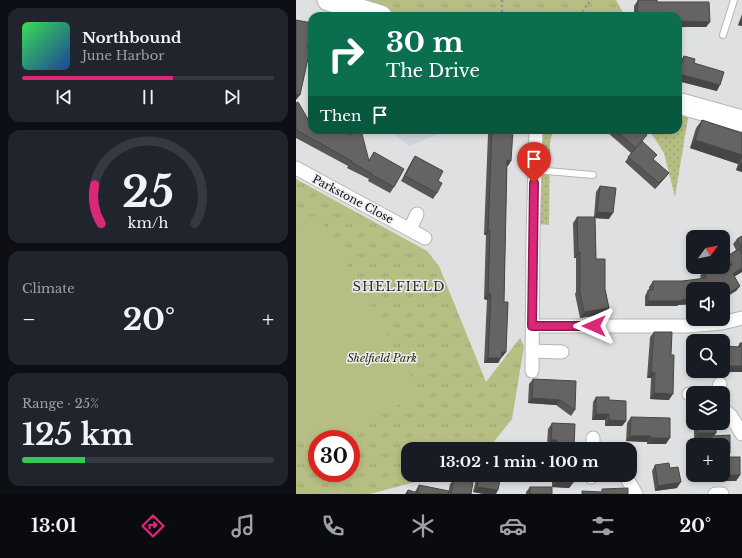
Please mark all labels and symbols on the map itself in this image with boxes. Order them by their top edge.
pin [517,142,551,183]
street label: Parkstone Close [310,172,396,226]
north arrow [686,230,730,274]
district label: SHELFIELD [353,278,445,295]
position arrow [573,305,615,347]
park label: Shelfield Park [347,351,417,365]
speed limit sign: 30 [308,430,360,482]

